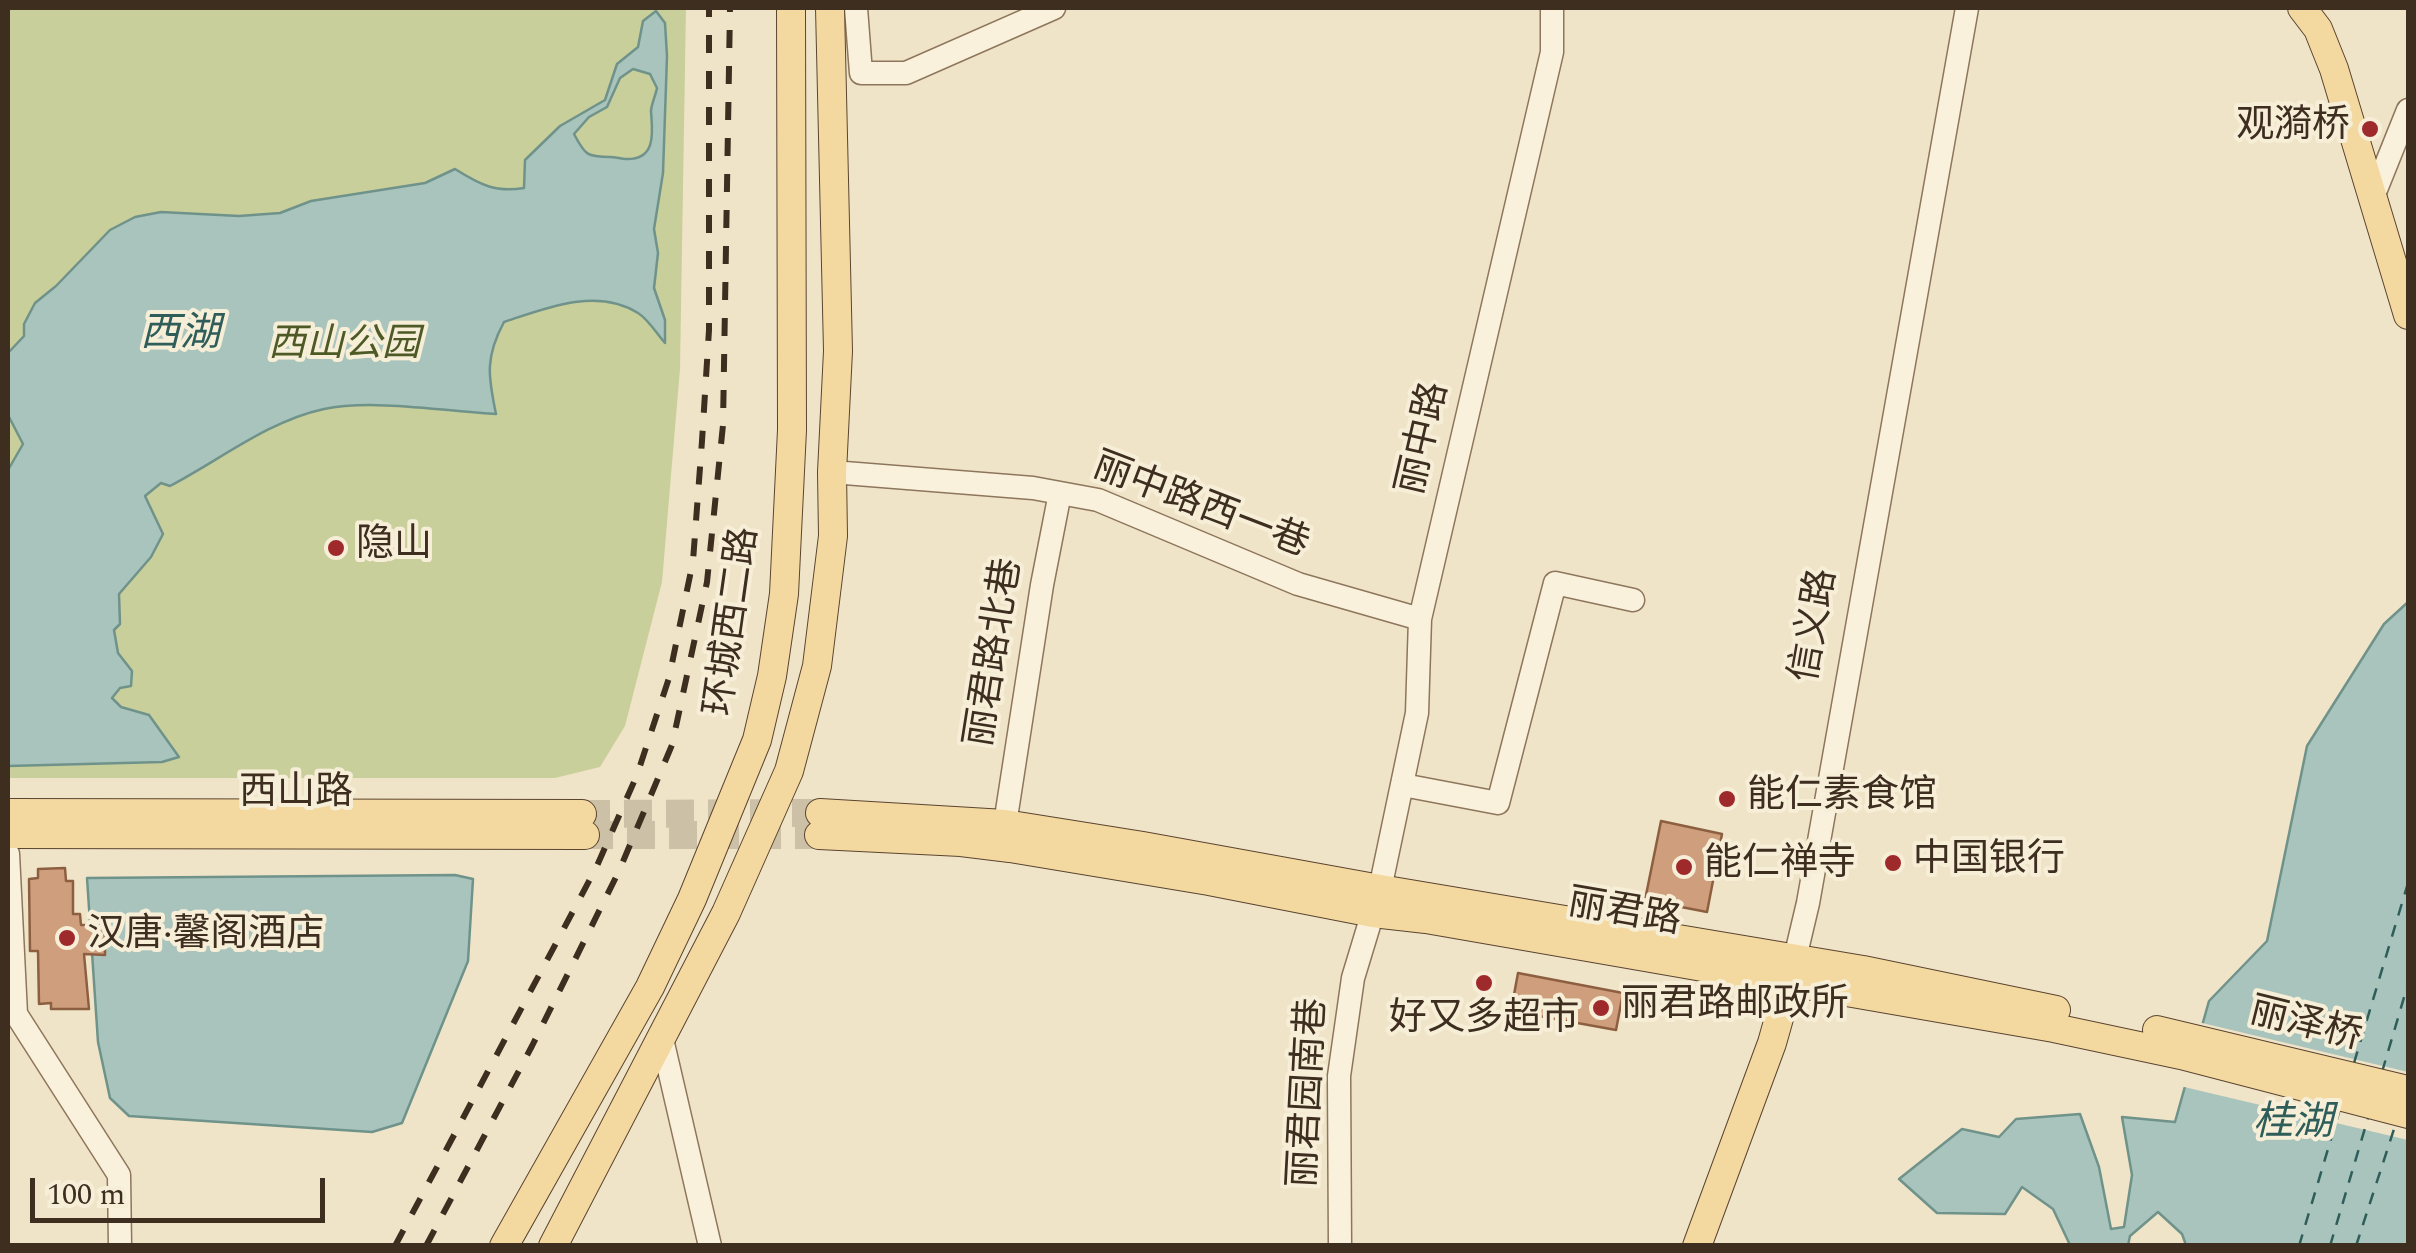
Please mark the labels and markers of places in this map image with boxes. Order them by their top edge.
place label: 观漪桥 [2236,106,2350,152]
marker: 观漪桥 [2359,118,2381,140]
place label: 隐山 [356,525,432,571]
marker: 隐山 [325,537,347,559]
place label: 能仁素食馆 [1747,776,1937,822]
marker: 能仁素食馆 [1716,788,1738,810]
place label: 中国银行 [1913,840,2065,886]
place label: 能仁禅寺 [1704,844,1856,890]
marker: 中国银行 [1882,852,1904,874]
marker: 能仁禅寺 [1673,856,1695,878]
place label: 汉唐·馨阁酒店 [87,915,324,961]
marker: 汉唐·馨阁酒店 [56,927,78,949]
marker: 好又多超市 [1473,972,1495,994]
place label: 丽君路邮政所 [1621,985,1849,1031]
marker: 丽君路邮政所 [1590,997,1612,1019]
place label: 好又多超市 [1389,999,1579,1045]

